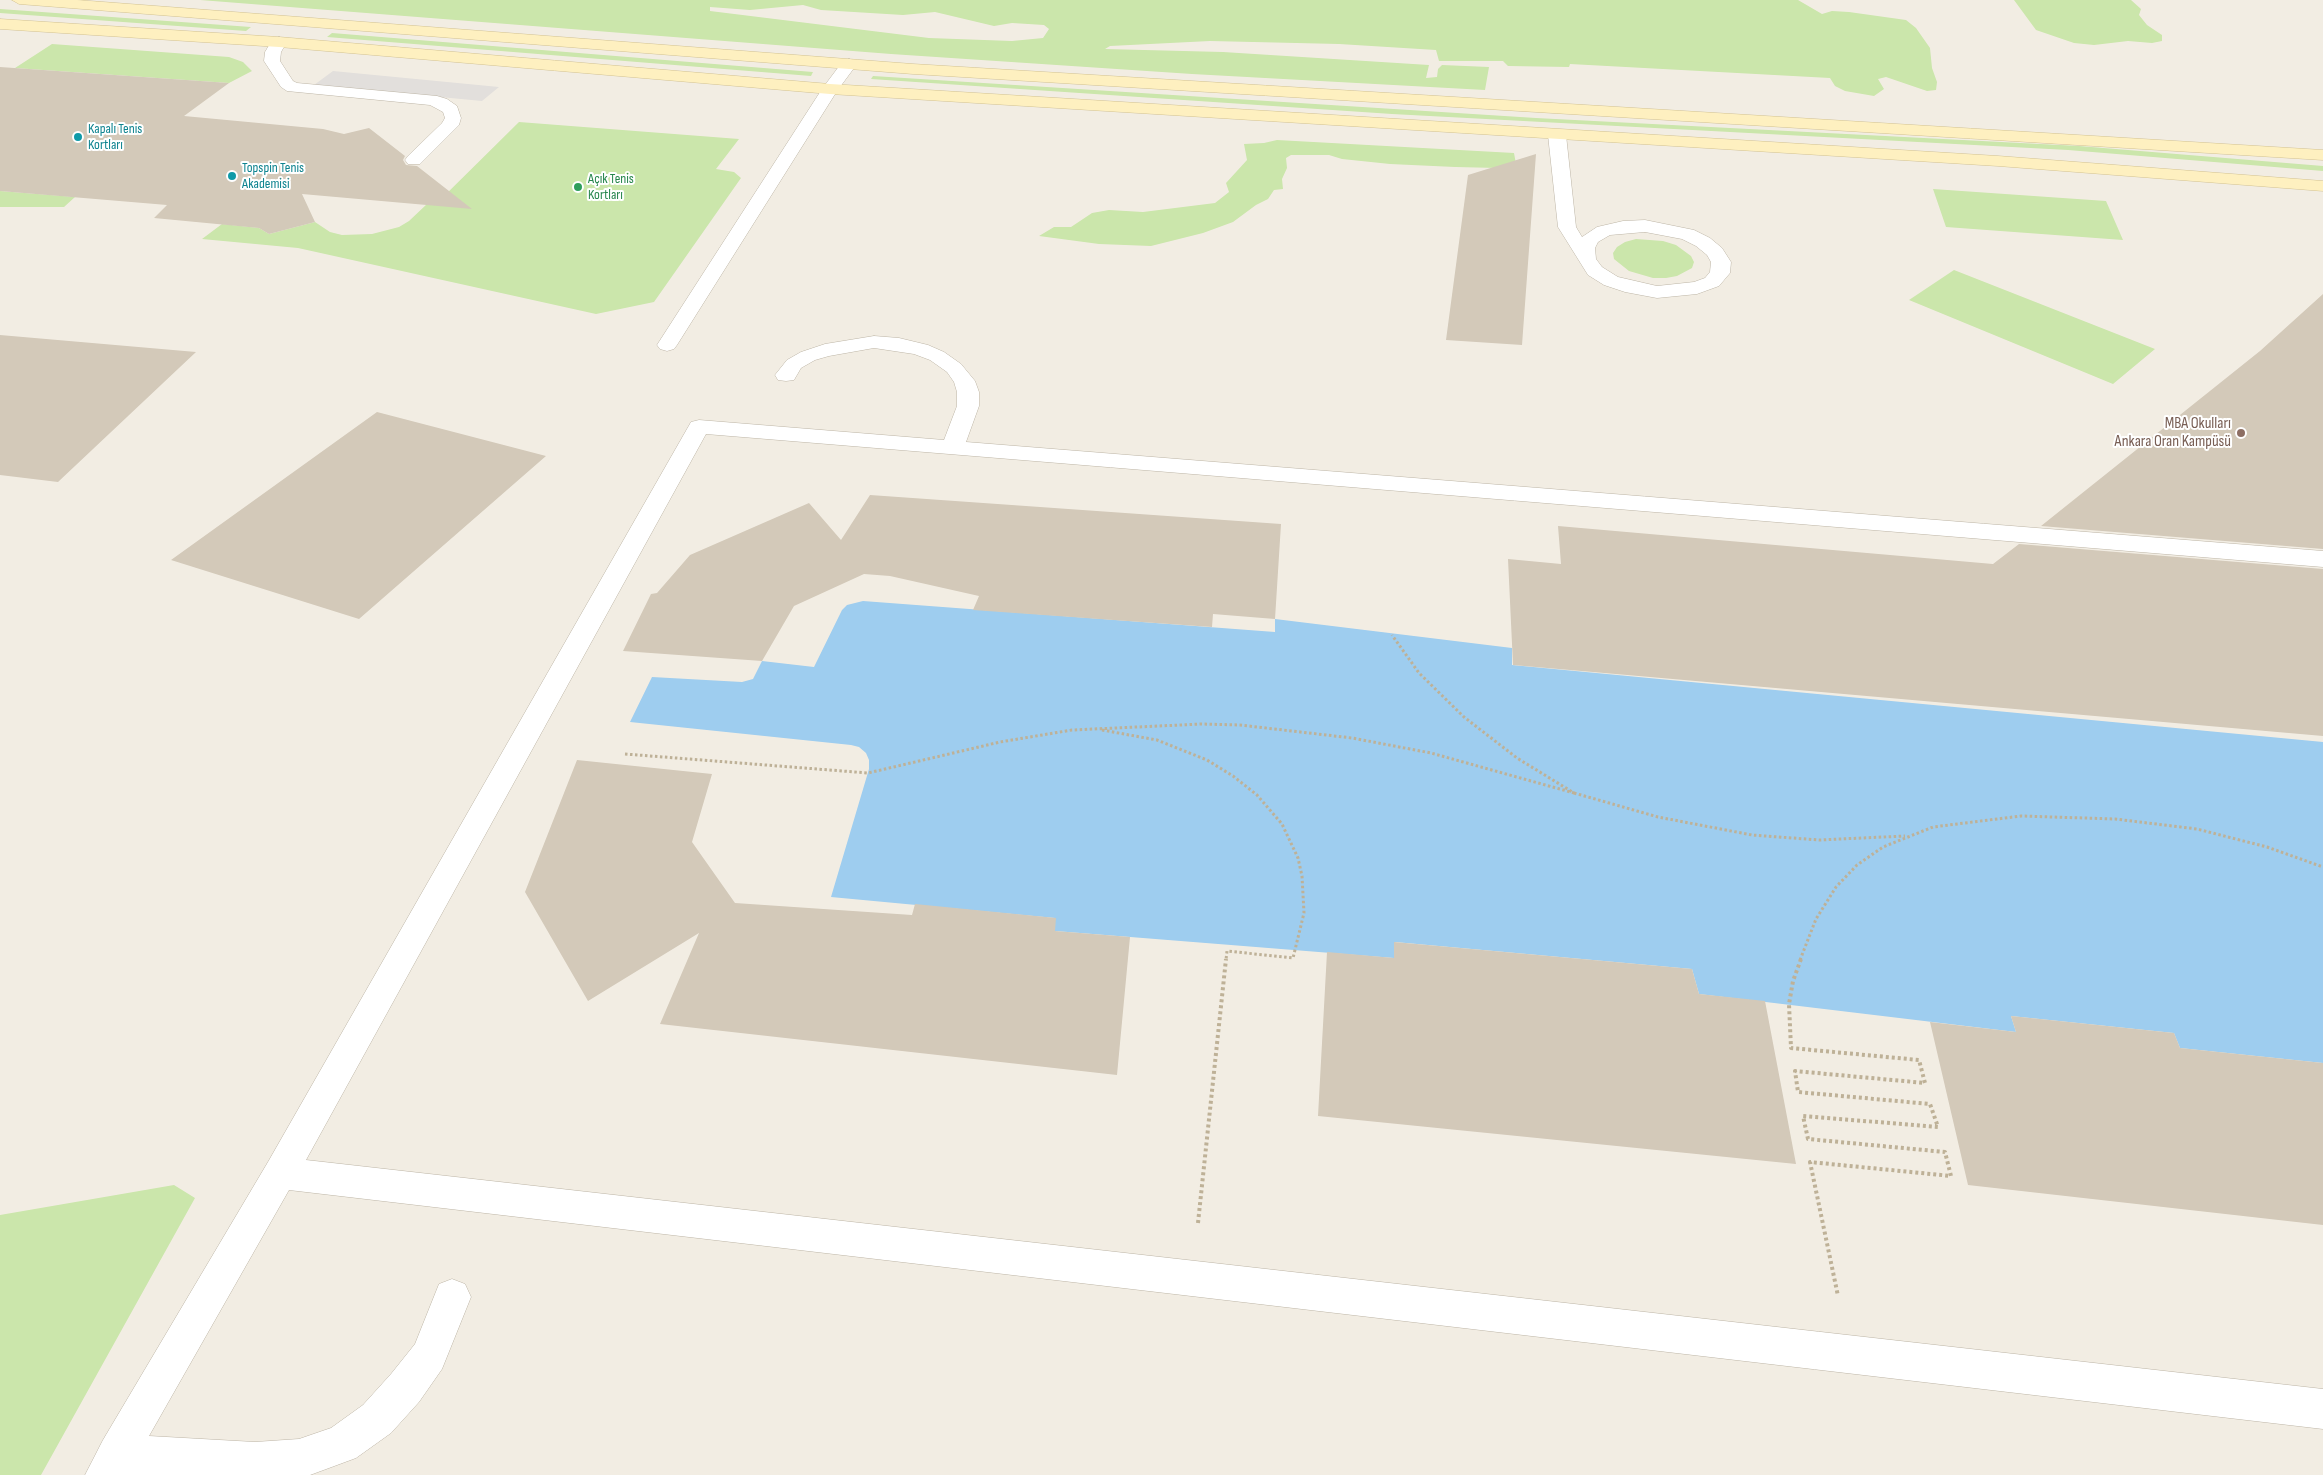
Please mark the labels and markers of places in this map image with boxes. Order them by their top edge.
place label: Kapalı Tenis Kortları [88,121,142,154]
marker: Kapalı Tenis Kortları [72,131,84,143]
place label: Topspin Tenis Akademisi [242,160,304,192]
marker: Topspin Tenis Akademisi [226,170,238,182]
place label: Açık Tenis Kortları [588,171,634,203]
marker: Açık Tenis Kortları [572,181,584,193]
place label: MBA Okulları Ankara Oran Kampüsü [2115,414,2231,452]
marker: MBA Okulları Ankara Oran Kampüsü [2235,427,2247,439]

